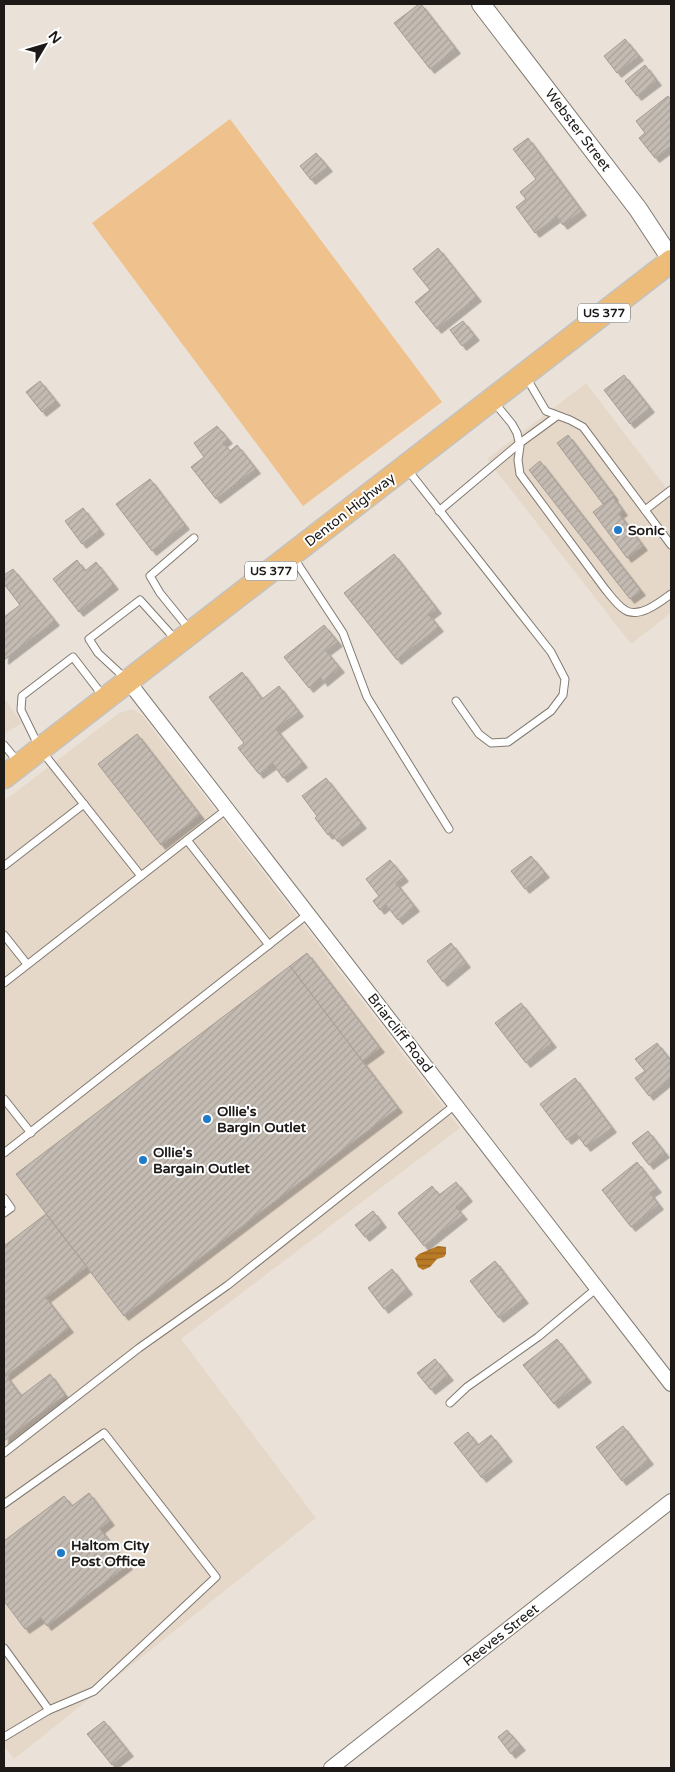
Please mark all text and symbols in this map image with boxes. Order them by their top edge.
north arrow [20,20,70,70]
text: N [45,28,65,47]
street label: Webster Street [541,85,615,175]
road number: US 377 [578,304,630,322]
street label: Denton Highway [301,469,399,551]
place label: Sonic [628,522,665,539]
marker: Sonic [612,524,624,536]
road number: US 377 [245,562,297,580]
street label: Briarcliff Road [364,990,436,1076]
place label: Ollie's Bargin Outlet [217,1103,307,1136]
marker: Ollie's Bargin Outlet [201,1113,213,1125]
place label: Ollie's Bargain Outlet [153,1144,251,1177]
marker: Ollie's Bargain Outlet [137,1154,149,1166]
place label: Haltom City Post Office [71,1537,150,1570]
marker: Haltom City Post Office [55,1547,67,1559]
street label: Reeves Street [460,1600,543,1670]

